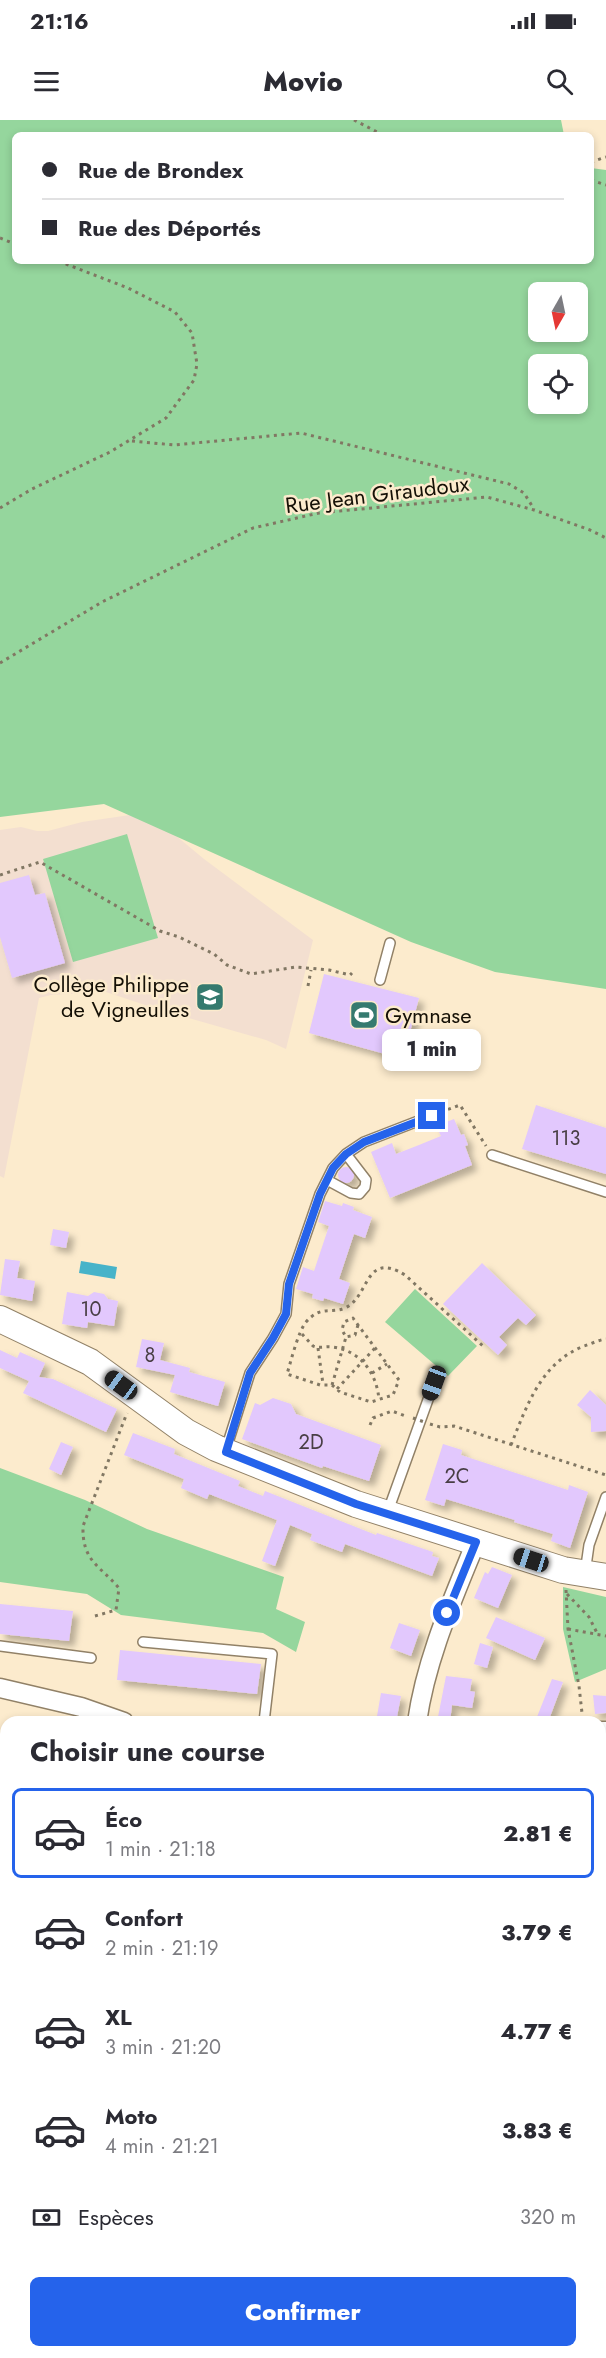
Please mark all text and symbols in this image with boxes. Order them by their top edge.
text: 21:16 [30,5,89,37]
text: Movio [263,62,343,101]
icon: menu [30,65,63,98]
icon: search [543,65,576,98]
text: Rue de Brondex [78,154,243,186]
text: Rue des Déportés [78,212,261,244]
north arrow [528,282,588,342]
map controls [528,282,588,414]
button: locate [528,354,588,414]
street label: Rue Jean Giraudoux [283,467,471,521]
place label: Collège Philippe de Vigneulles [33,968,189,1025]
school or university icon: Collège Philippe de Vigneulles [194,981,226,1013]
sports icon: Gymnase [348,999,380,1031]
place label: Gymnase [385,999,472,1031]
callout: 1 min [382,1029,482,1071]
text: 1 min [406,1035,457,1064]
route end [418,1102,445,1129]
house number: 113 [552,1124,581,1153]
house number: 10 [81,1295,102,1324]
house number: 8 [145,1341,155,1370]
car [419,1363,449,1403]
car [101,1367,141,1403]
house number: 2D [299,1428,323,1457]
house number: 2C [444,1462,470,1491]
car [511,1546,551,1574]
route start [433,1599,460,1626]
text: Choisir une course [30,1732,265,1771]
text: Éco [105,1803,142,1835]
icon: car [33,1806,87,1860]
text: 2.81 € [503,1817,573,1849]
text: 1 min · 21:18 [105,1835,216,1864]
text: Confort [105,1902,183,1934]
icon: car [33,1905,87,1959]
text: 3.79 € [501,1916,573,1948]
text: 2 min · 21:19 [105,1934,219,1963]
text: XL [105,2001,132,2033]
icon: car [33,2004,87,2058]
text: 4.77 € [501,2015,573,2047]
text: 3 min · 21:20 [105,2033,221,2062]
text: Moto [105,2100,158,2132]
icon: car [33,2103,87,2157]
text: 3.83 € [502,2114,573,2146]
text: 4 min · 21:21 [105,2132,219,2161]
icon: cash [30,2201,63,2234]
text: Espèces [78,2201,154,2233]
text: 320 m [520,2203,576,2232]
button: Confirmer [30,2277,576,2346]

